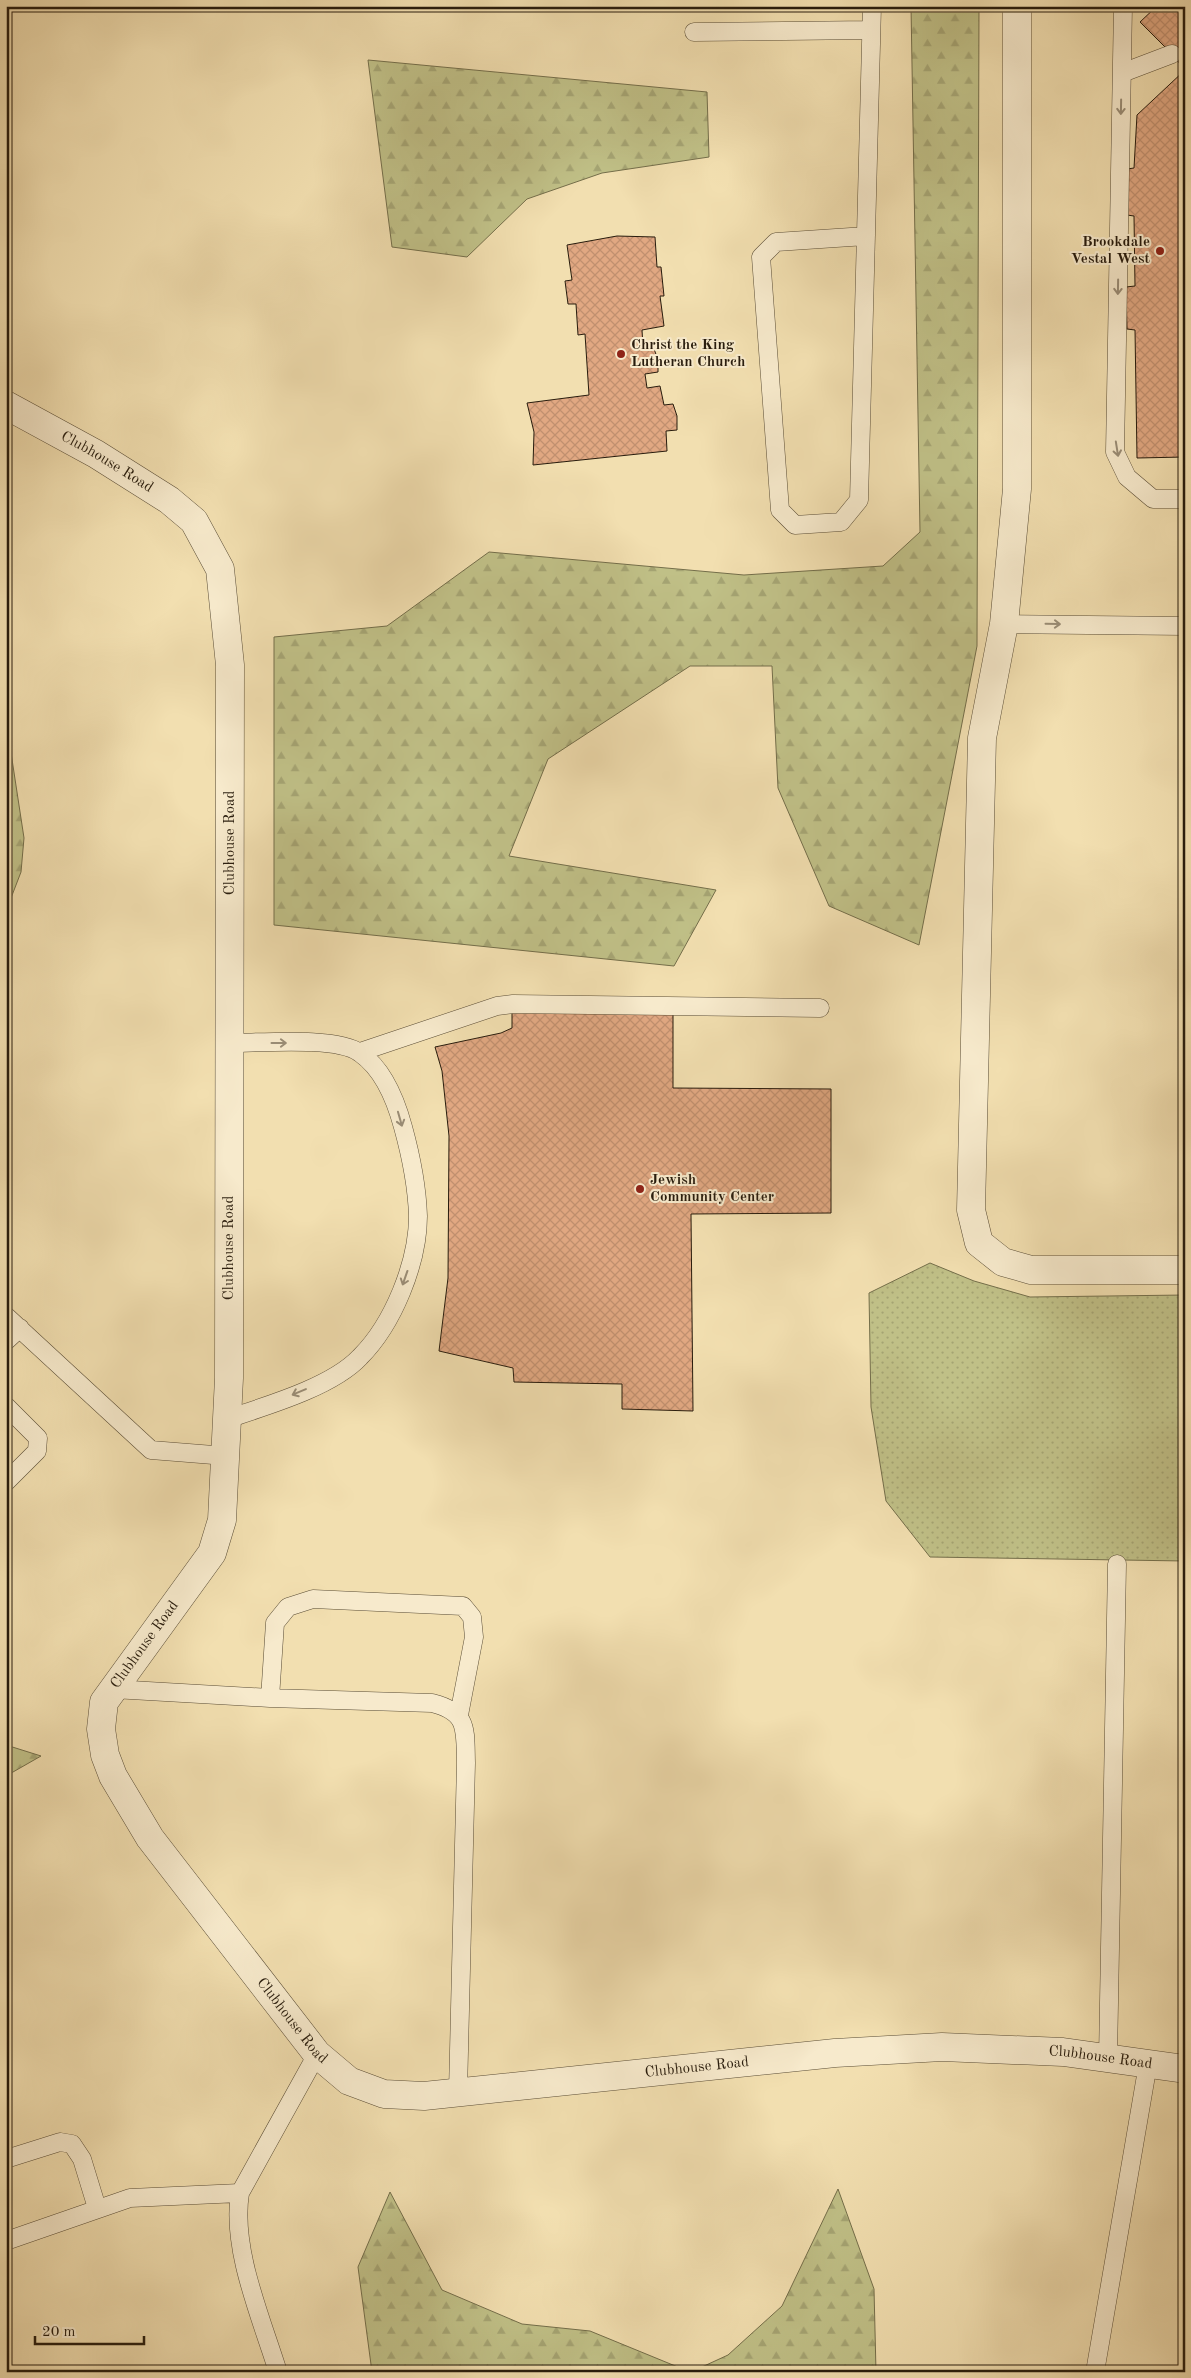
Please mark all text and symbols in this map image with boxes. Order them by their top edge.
one-way arrow [1117,99,1126,115]
place label: Brookdale Vestal West [1071,235,1151,267]
marker: Brookdale Vestal West [1154,245,1166,257]
one-way arrow [1113,279,1123,295]
place label: Christ the King Lutheran Church [631,338,745,370]
marker: Christ the King Lutheran Church [615,348,627,360]
street label: Clubhouse Road [58,429,156,496]
one-way arrow [1112,441,1122,457]
one-way arrow [1044,620,1060,629]
street label: Clubhouse Road [223,791,238,895]
one-way arrow [270,1038,286,1048]
one-way arrow [396,1111,406,1127]
place label: Jewish Community Center [650,1173,775,1205]
marker: Jewish Community Center [634,1183,646,1195]
street label: Clubhouse Road [222,1196,237,1300]
one-way arrow [400,1270,409,1286]
one-way arrow [292,1388,307,1398]
street label: Clubhouse Road [108,1598,182,1692]
street label: Clubhouse Road [254,1975,330,2067]
street label: Clubhouse Road [1048,2044,1153,2072]
street label: Clubhouse Road [644,2055,750,2080]
scale bar [35,2313,144,2345]
text: 20 m [42,2325,76,2340]

